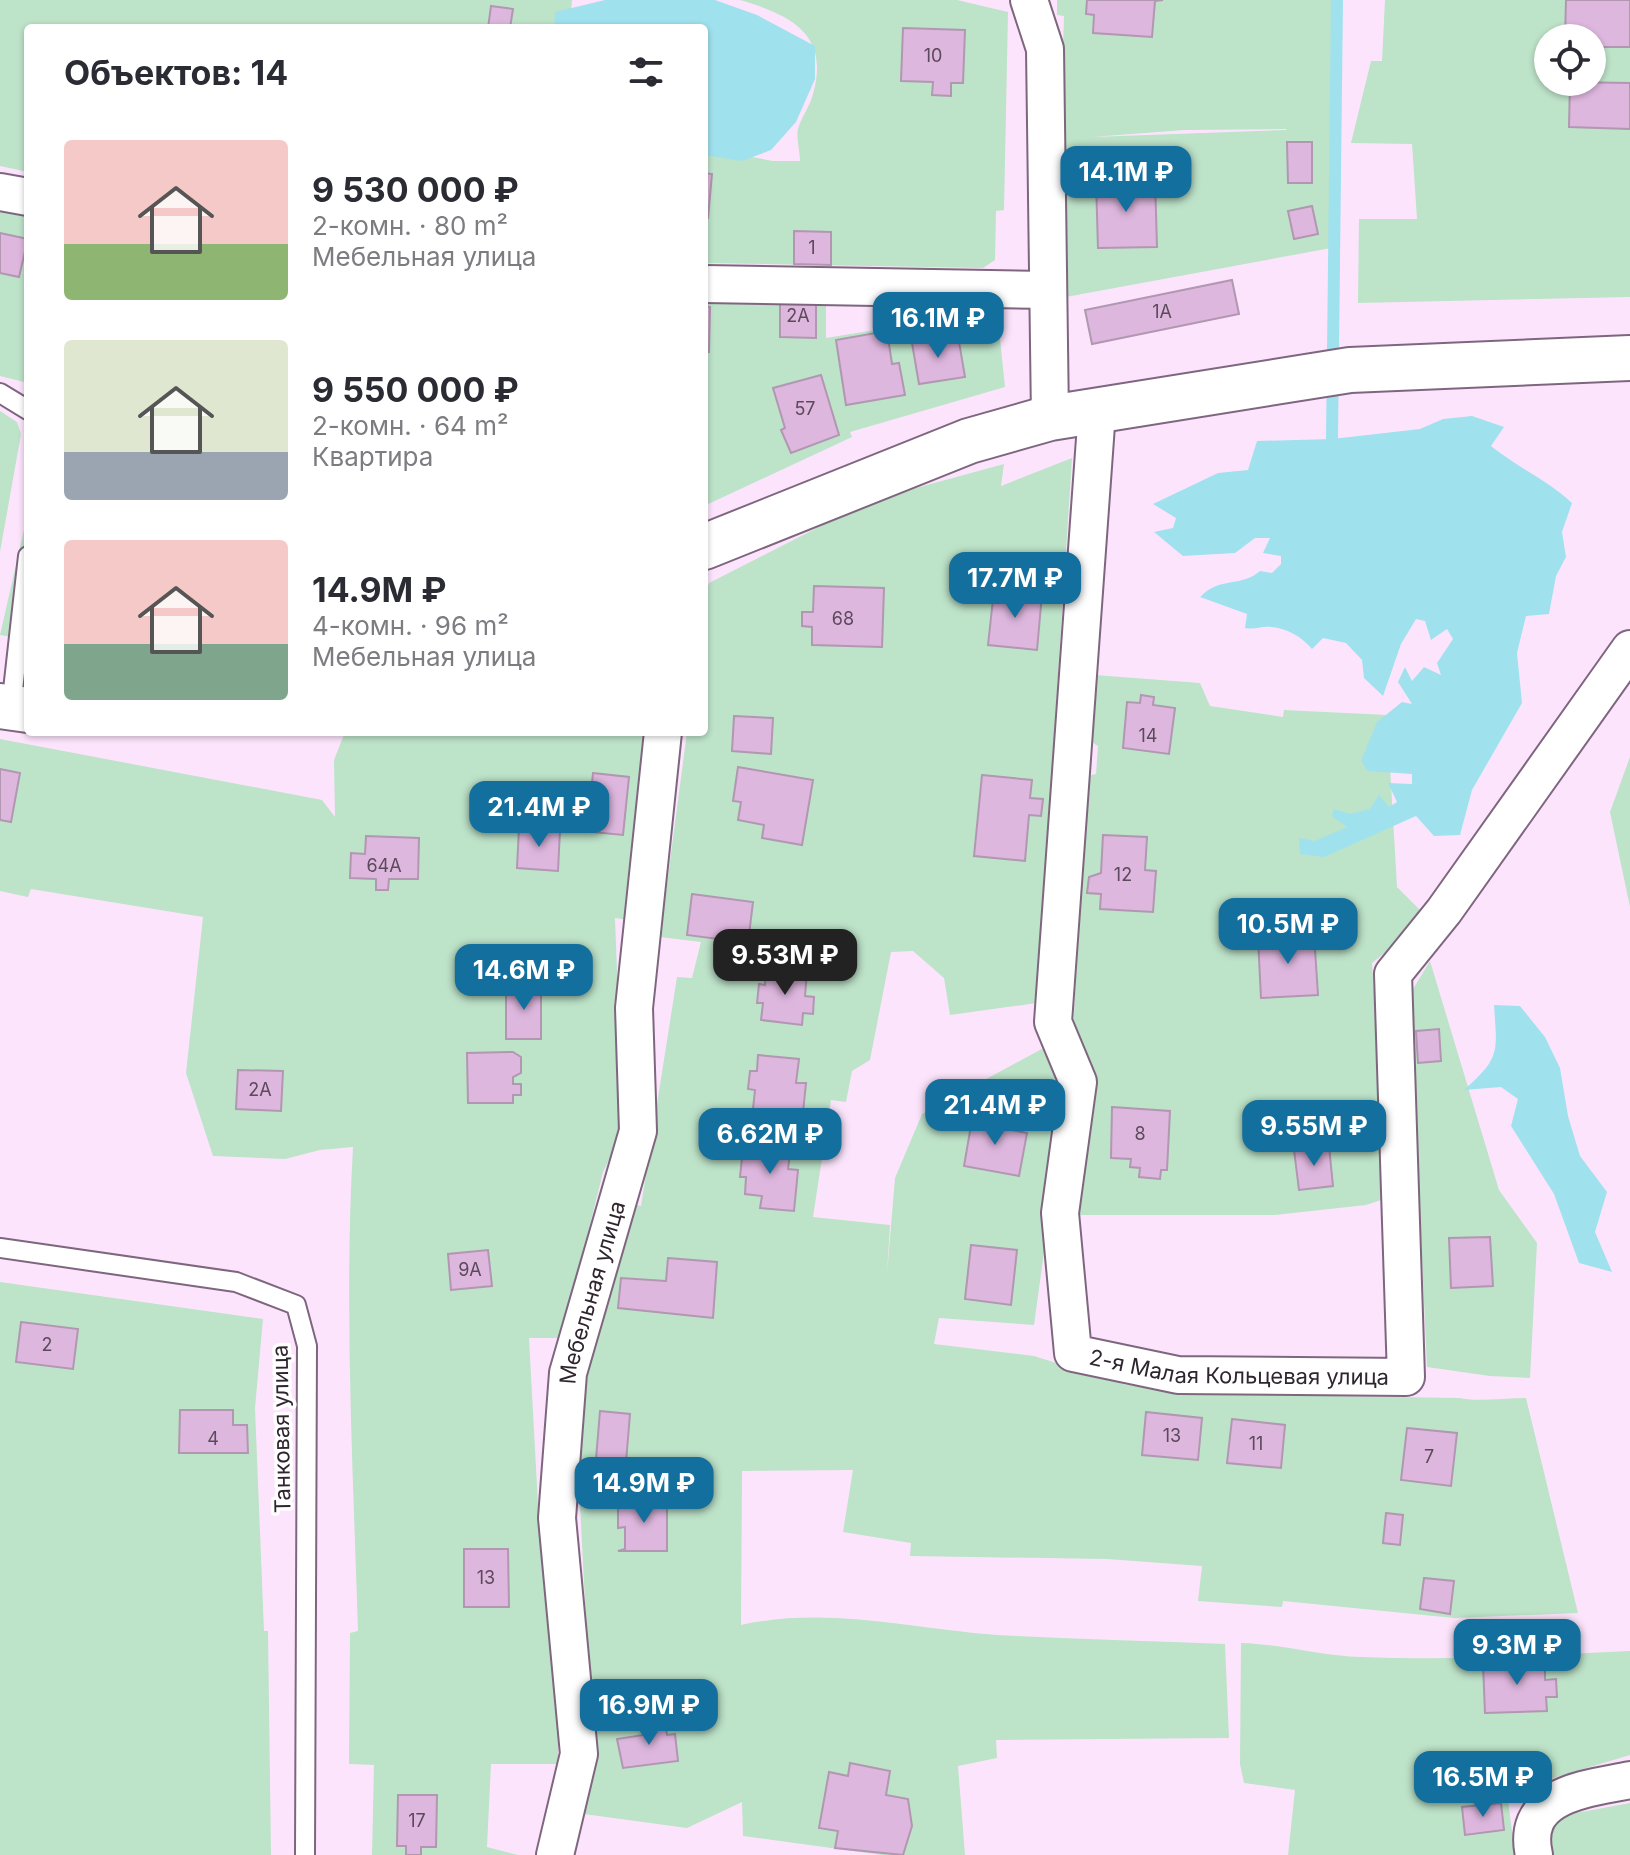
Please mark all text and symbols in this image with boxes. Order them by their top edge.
map controls [1534,24,1606,96]
button: locate [1534,24,1606,96]
house number: 10 [924,45,942,66]
icon: filters [624,50,668,94]
text: Объектов: 14 [64,52,288,93]
pin: 14.1M ₽ [1052,146,1200,214]
text: 14.1M ₽ [1078,156,1174,187]
text: 9 530 000 ₽ [312,169,519,210]
icon: home [128,172,224,268]
text: 2-комн. · 80 m² [312,210,508,241]
house number: 1 [808,237,816,258]
text: Мебельная улица [312,241,536,272]
pin: 16.1M ₽ [864,292,1012,360]
house number: 1А [1152,301,1172,322]
text: 16.1M ₽ [891,302,985,333]
house number: 2А [786,305,810,326]
text: 9 550 000 ₽ [312,369,519,410]
icon: home [128,372,224,468]
house number: 57 [794,398,816,419]
text: 2-комн. · 64 m² [312,410,508,441]
text: Квартира [312,441,433,472]
pin: 17.7M ₽ [941,552,1089,620]
text: 17.7M ₽ [967,562,1063,593]
text: 14.9M ₽ [312,569,446,610]
icon: home [128,572,224,668]
house number: 68 [832,608,854,629]
text: 4-комн. · 96 m² [312,610,509,641]
text: Мебельная улица [312,641,536,672]
house number: 14 [1139,725,1157,746]
pin: 21.4M ₽ [465,781,613,849]
text: 21.4M ₽ [487,791,591,822]
house number: 64А [366,855,402,876]
house number: 12 [1114,864,1132,885]
pin: 10.5M ₽ [1214,898,1362,966]
text: 10.5M ₽ [1237,908,1339,939]
pin: 9.53M ₽ [711,929,859,997]
text: 9.53M ₽ [731,939,839,970]
pin: 14.6M ₽ [450,944,598,1012]
text: 14.6M ₽ [473,954,575,985]
house number: 2А [248,1079,272,1100]
pin: 21.4M ₽ [921,1079,1069,1147]
text: 21.4M ₽ [943,1089,1047,1120]
pin: 9.55M ₽ [1240,1100,1388,1168]
pin: 6.62M ₽ [696,1108,844,1176]
text: 9.55M ₽ [1260,1110,1368,1141]
text: 6.62M ₽ [717,1118,823,1149]
house number: 8 [1134,1123,1146,1144]
street label: Мебельная улица [554,1198,630,1385]
house number: 9А [458,1259,482,1280]
house number: 2 [42,1334,52,1355]
street label: 2-я Малая Кольцевая улица [1087,1344,1389,1390]
street label: Танковая улица [267,1345,295,1513]
house number: 13 [1163,1425,1181,1446]
house number: 4 [207,1428,219,1449]
house number: 11 [1249,1433,1263,1454]
house number: 7 [1424,1446,1434,1467]
pin: 14.9M ₽ [570,1457,718,1525]
text: 14.9M ₽ [593,1467,695,1498]
house number: 13 [477,1567,495,1588]
pin: 9.3M ₽ [1452,1619,1582,1687]
text: 9.3M ₽ [1472,1629,1562,1660]
pin: 16.9M ₽ [575,1679,723,1747]
text: 16.9M ₽ [598,1689,700,1720]
pin: 16.5M ₽ [1409,1751,1557,1819]
text: 16.5M ₽ [1432,1761,1534,1792]
house number: 17 [408,1810,426,1831]

